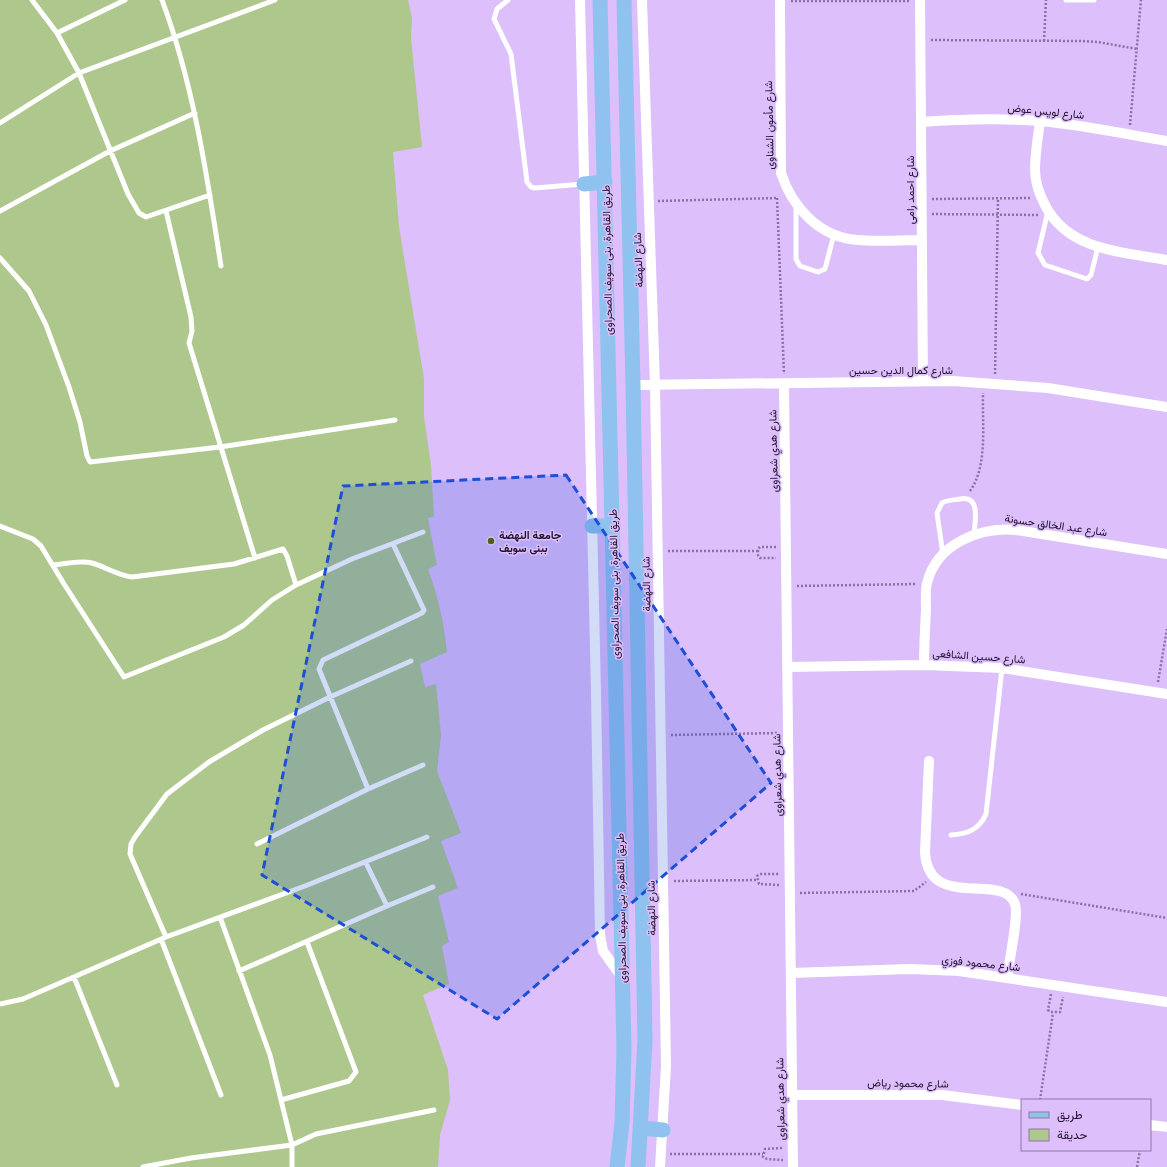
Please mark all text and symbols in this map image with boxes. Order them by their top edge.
street label: شارع مأمون الشناوى [761,80,778,170]
street label: شارع لويس عوض [1007,100,1085,123]
street label: شارع احمد رامى [903,155,918,224]
street label: طريق القاهرة, بنى سويف الصحراوى [599,185,616,335]
street label: شارع النهضة [630,232,647,288]
street label: شارع كمال الدين حسين [849,363,953,378]
street label: شارع هدي شعراوى [765,409,784,492]
street label: طريق القاهرة, بنى سويف الصحراوى [606,509,623,659]
street label: شارع عبد الخالق حسونة [1004,511,1108,540]
place label: جامعة النهضة ببنى سويف [499,528,562,556]
marker: جامعة النهضة ببنى سويف [486,536,496,546]
street label: شارع النهضة [639,556,654,612]
street label: شارع حسين الشافعى [932,646,1026,667]
street label: شارع هدي شعراوى [769,733,788,816]
street label: طريق القاهرة, بنى سويف الصحراوى [613,833,630,983]
street label: شارع النهضة [644,880,659,936]
street label: شارع محمود فوزي [941,952,1021,977]
street label: شارع هدي شعراوى [772,1057,791,1140]
street label: شارع محمود رياض [867,1075,949,1092]
legend [1021,1099,1151,1151]
text: طريق [1057,1107,1083,1123]
text: حديقة [1057,1127,1087,1143]

